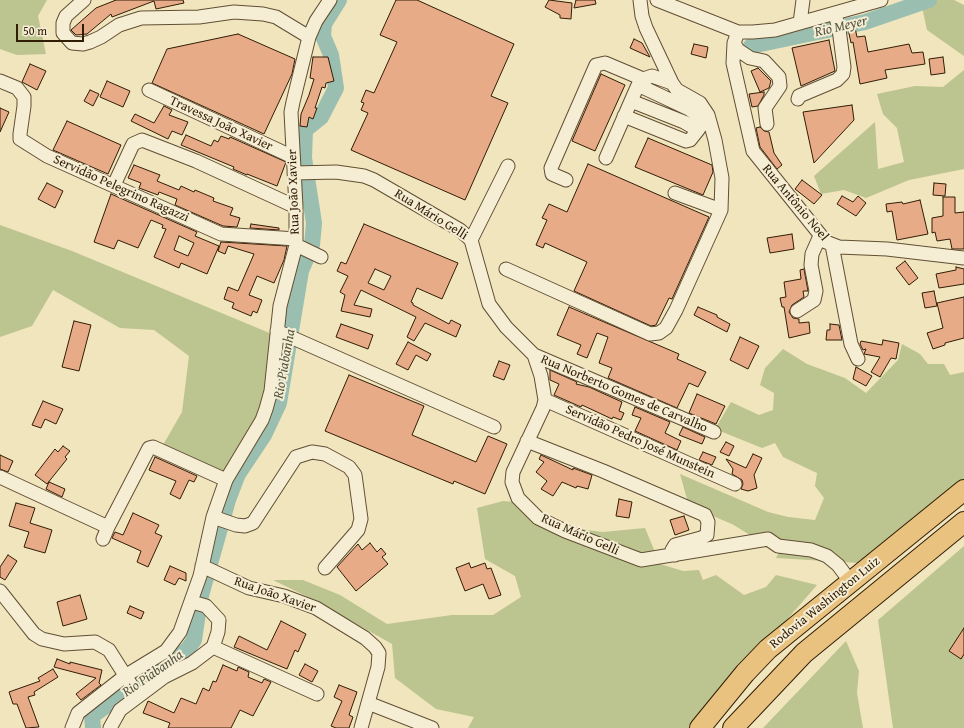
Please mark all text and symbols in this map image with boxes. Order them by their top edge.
water label: Rio Meyer [813,13,869,41]
scale bar [18,16,86,42]
text: 50 m [23,22,47,39]
street label: Travessa João Xavier [167,93,275,155]
street label: Rua João Xavier [285,149,303,235]
street label: Servidão Pelegrino Ragazzi [51,152,191,226]
street label: Rua Antônio Noel [758,161,832,245]
street label: Rua Mário Gelli [391,186,471,244]
water label: Rio Piabanha [271,328,299,400]
street label: Rua Norberto Gomes de Carvalho [538,352,710,436]
street label: Servidão Pedro José Munstein [563,402,717,482]
street label: Rua Mário Gelli [539,511,621,559]
street label: Rodovia Washington Luiz [767,554,883,652]
street label: Rua João Xavier [232,574,318,616]
water label: Rio Piabanha [119,647,187,701]

